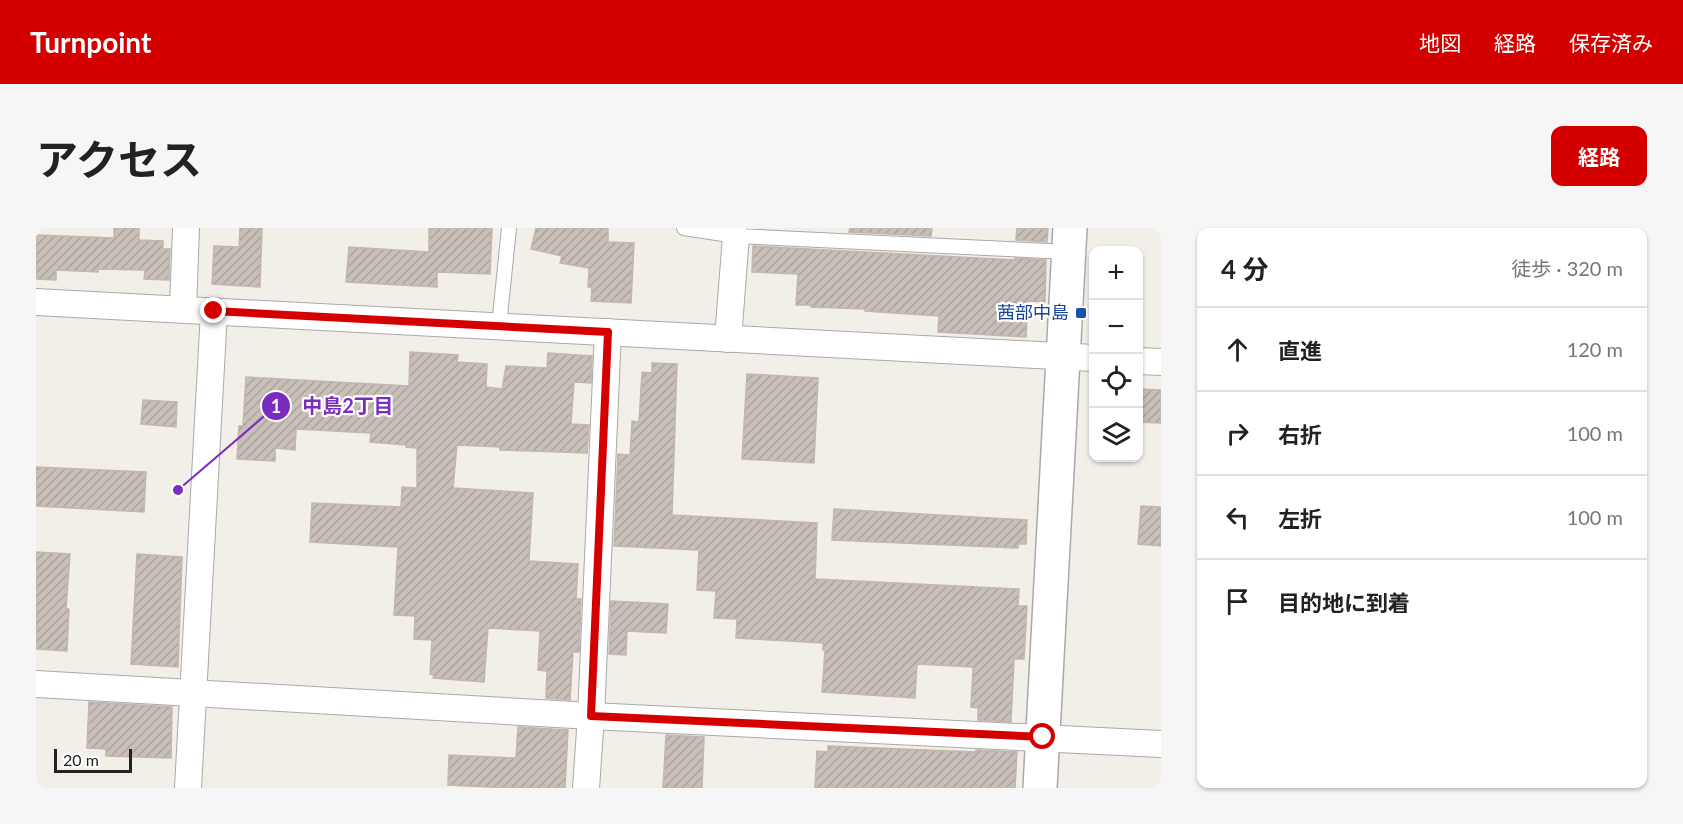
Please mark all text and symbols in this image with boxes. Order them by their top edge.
text: Turnpoint [30,25,151,59]
text: 地図 [1419,30,1461,55]
text: 経路 [1494,30,1536,55]
text: 保存済み [1569,30,1653,55]
button: 経路 [1551,126,1647,186]
text: アクセス [36,134,202,184]
map controls [1089,246,1143,462]
button: + [1089,246,1143,300]
text: 4 分 [1221,253,1268,285]
text: 徒歩 · 320 m [1511,256,1623,280]
route end [200,297,226,323]
button: − [1089,300,1143,354]
place label: 茜部中島 [997,301,1069,323]
marker: 茜部中島 [1074,306,1088,320]
icon: ahead [1221,333,1254,366]
text: 直進 [1278,337,1322,364]
text: 120 m [1567,337,1623,361]
button: locate [1089,354,1143,408]
callout: 中島2丁目 [261,387,406,425]
text: 中島2丁目 [302,393,394,417]
text: 1 [271,395,281,417]
button: layers [1089,408,1143,462]
icon: right [1221,417,1254,450]
text: 右折 [1278,421,1322,448]
text: 100 m [1567,421,1623,445]
icon: left [1221,501,1254,534]
text: 左折 [1278,505,1322,532]
text: 100 m [1567,505,1623,529]
icon: arrive [1221,585,1254,618]
text: 目的地に到着 [1278,589,1410,616]
route start [1029,723,1055,749]
scale bar [54,746,132,774]
text: 20 m [63,750,99,769]

